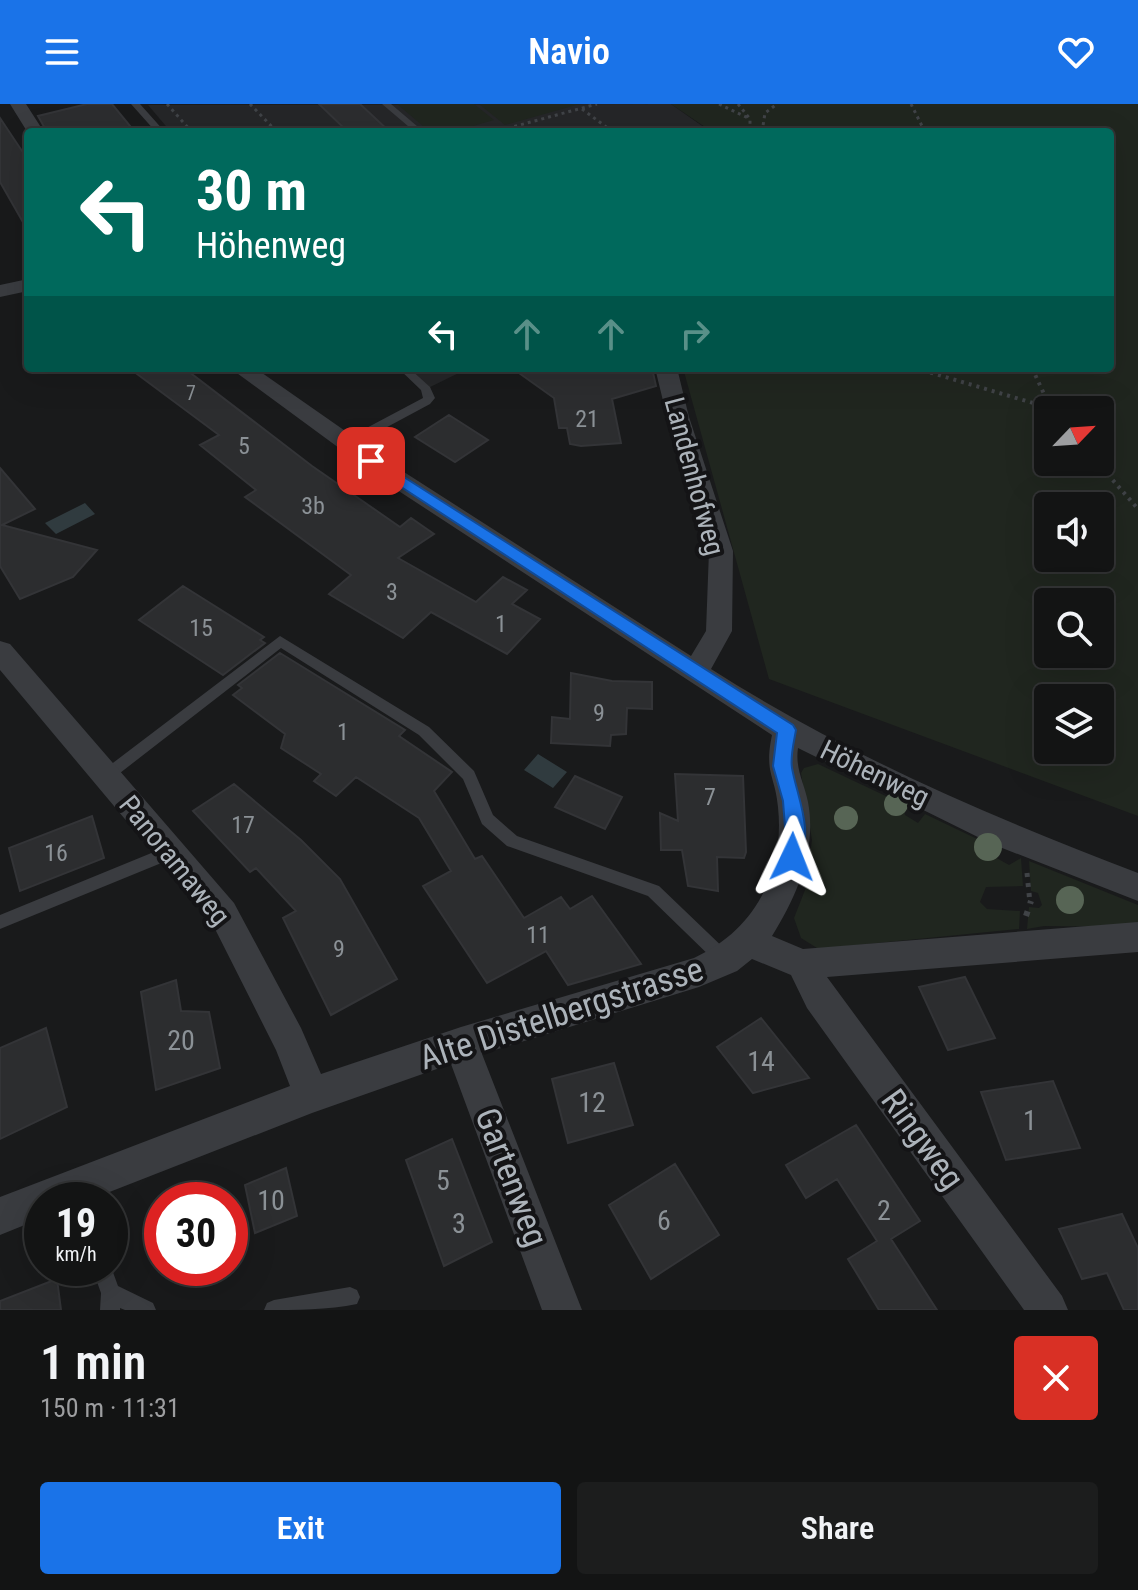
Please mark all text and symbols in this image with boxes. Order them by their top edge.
icon: menu [40,30,84,74]
icon: heart [1054,30,1098,74]
text: Navio [528,31,610,73]
text: 30 m [196,158,307,224]
icon: left [64,160,168,264]
text: Höhenweg [196,225,346,267]
icon: left [421,312,465,356]
icon: ahead [505,312,549,356]
icon: ahead [589,312,633,356]
icon: right [673,312,717,356]
house number: 7 [186,381,196,405]
street label: Landenhofweg [658,393,731,559]
north arrow [1034,396,1114,476]
map controls [1034,396,1114,764]
house number: 21 [575,405,599,433]
pin [337,427,405,495]
house number: 5 [238,432,250,460]
icon: arrive [349,439,393,483]
house number: 3b [301,492,325,520]
button: sound [1034,492,1114,572]
house number: 3 [386,578,398,606]
button: search [1034,588,1114,668]
house number: 1 [495,610,507,638]
house number: 15 [189,614,213,642]
button: layers [1034,684,1114,764]
house number: 9 [593,699,605,727]
house number: 1 [337,718,349,746]
street label: Höhenweg [815,733,934,814]
house number: 7 [704,783,716,811]
street label: Panoramaweg [112,789,237,932]
house number: 17 [231,811,255,839]
position arrow [750,815,834,899]
house number: 16 [44,839,68,867]
house number: 11 [526,921,550,949]
house number: 9 [333,935,345,963]
street label: Alte Distelbergstrasse [414,948,708,1078]
house number: 20 [167,1024,195,1057]
house number: 14 [747,1045,775,1078]
street label: Ringweg [873,1081,973,1197]
house number: 12 [578,1086,606,1119]
street label: Gartenweg [467,1102,557,1252]
house number: 1 [1023,1104,1037,1137]
house number: 5 [436,1164,450,1197]
speed limit sign: 30 [144,1182,248,1286]
house number: 10 [257,1184,285,1217]
house number: 2 [877,1194,891,1227]
text: 19 [56,1200,96,1247]
house number: 6 [657,1204,671,1237]
house number: 3 [452,1207,466,1240]
text: km/h [55,1242,97,1266]
text: 1 min [40,1334,146,1391]
button: close [1014,1336,1098,1420]
text: 150 m · 11:31 [40,1393,180,1423]
button: Exit [40,1482,561,1574]
button: Share [577,1482,1098,1574]

